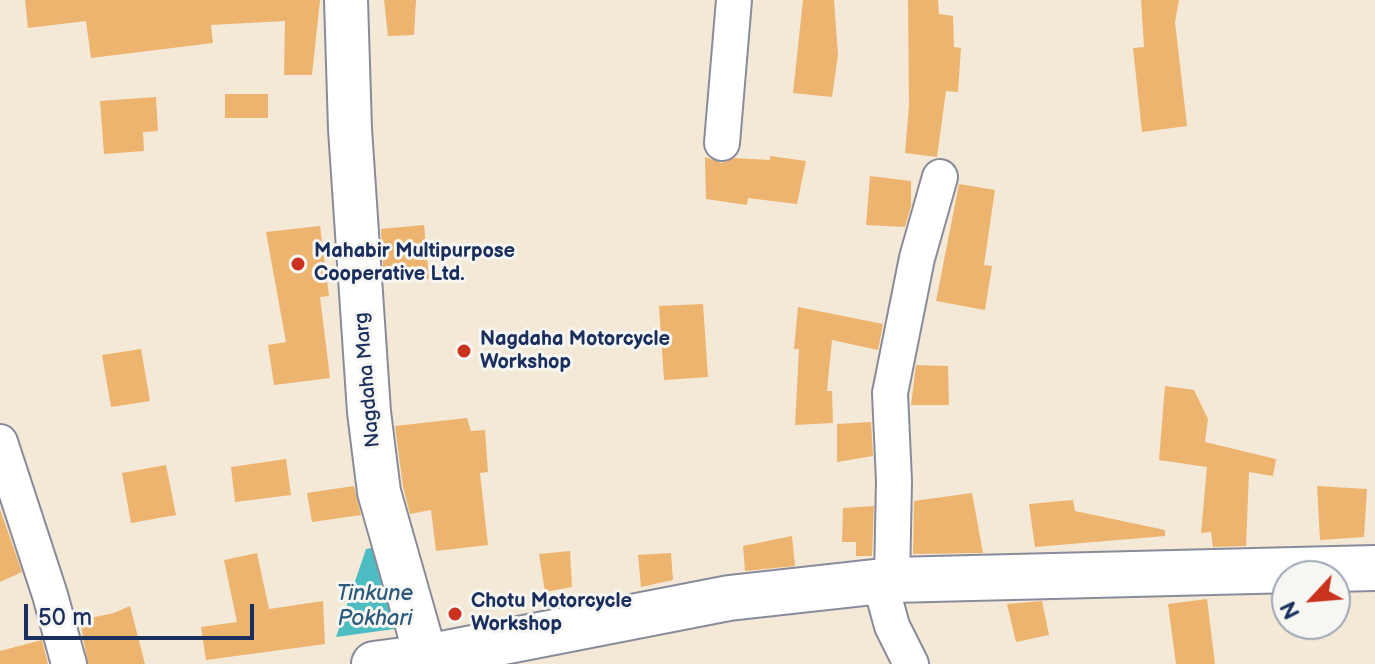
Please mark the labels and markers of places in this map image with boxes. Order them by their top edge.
place label: Mahabir Multipurpose Cooperative Ltd. [314,240,515,287]
marker: Mahabir Multipurpose Cooperative Ltd. [289,255,307,273]
place label: Nagdaha Motorcycle Workshop [480,328,670,375]
marker: Nagdaha Motorcycle Workshop [455,342,473,360]
place label: Chotu Motorcycle Workshop [471,590,632,637]
marker: Chotu Motorcycle Workshop [446,605,464,623]

